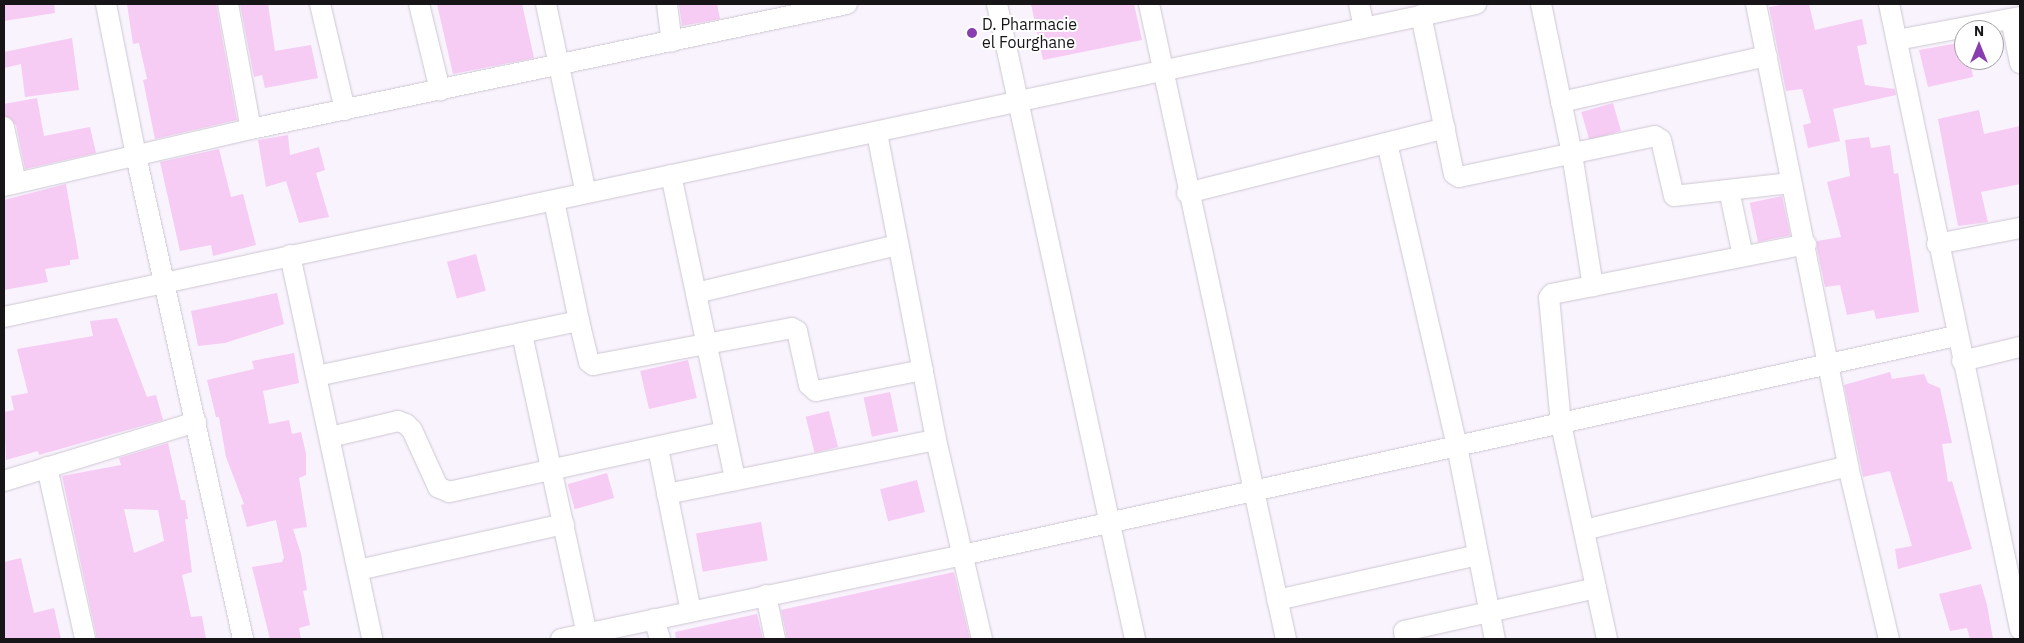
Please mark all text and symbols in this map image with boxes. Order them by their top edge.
place label: D. Pharmacie el Fourghane [982,14,1077,52]
north arrow [1954,20,2004,70]
text: N [1974,22,1984,40]
marker: D. Pharmacie el Fourghane [966,27,978,39]

